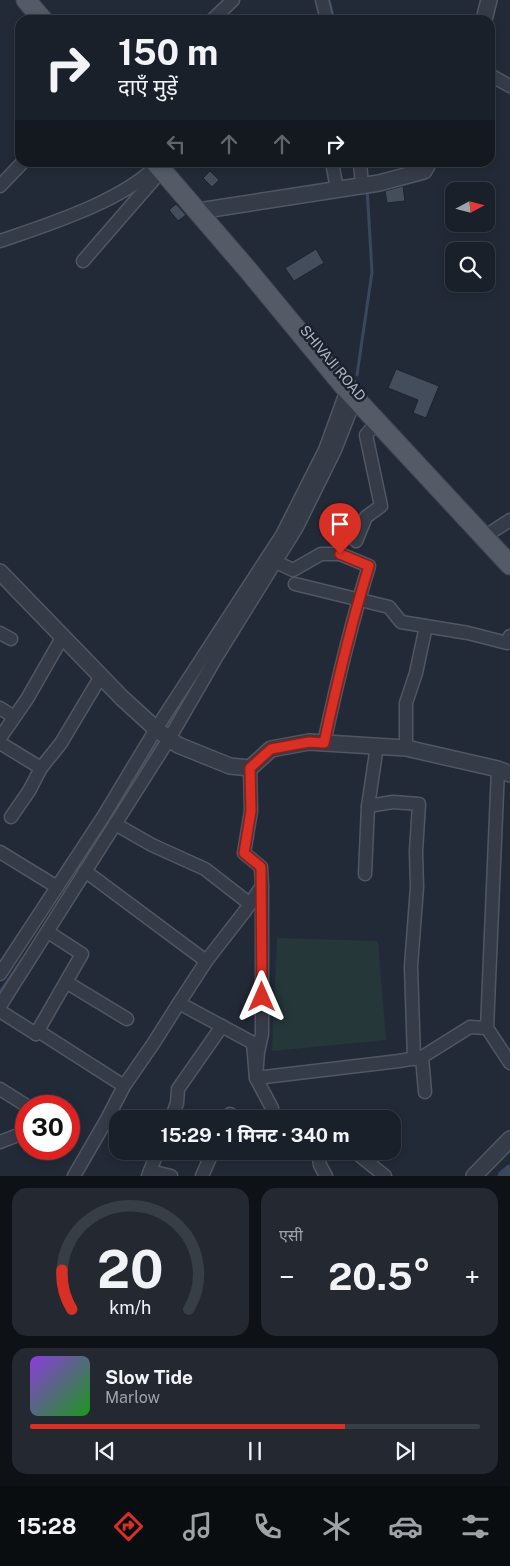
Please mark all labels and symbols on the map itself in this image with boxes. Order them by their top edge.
north arrow [445,182,495,232]
street label: SHIVAJI ROAD [297,322,369,404]
pin [319,503,361,554]
position arrow [235,970,287,1022]
speed limit sign: 30 [15,1095,80,1160]

